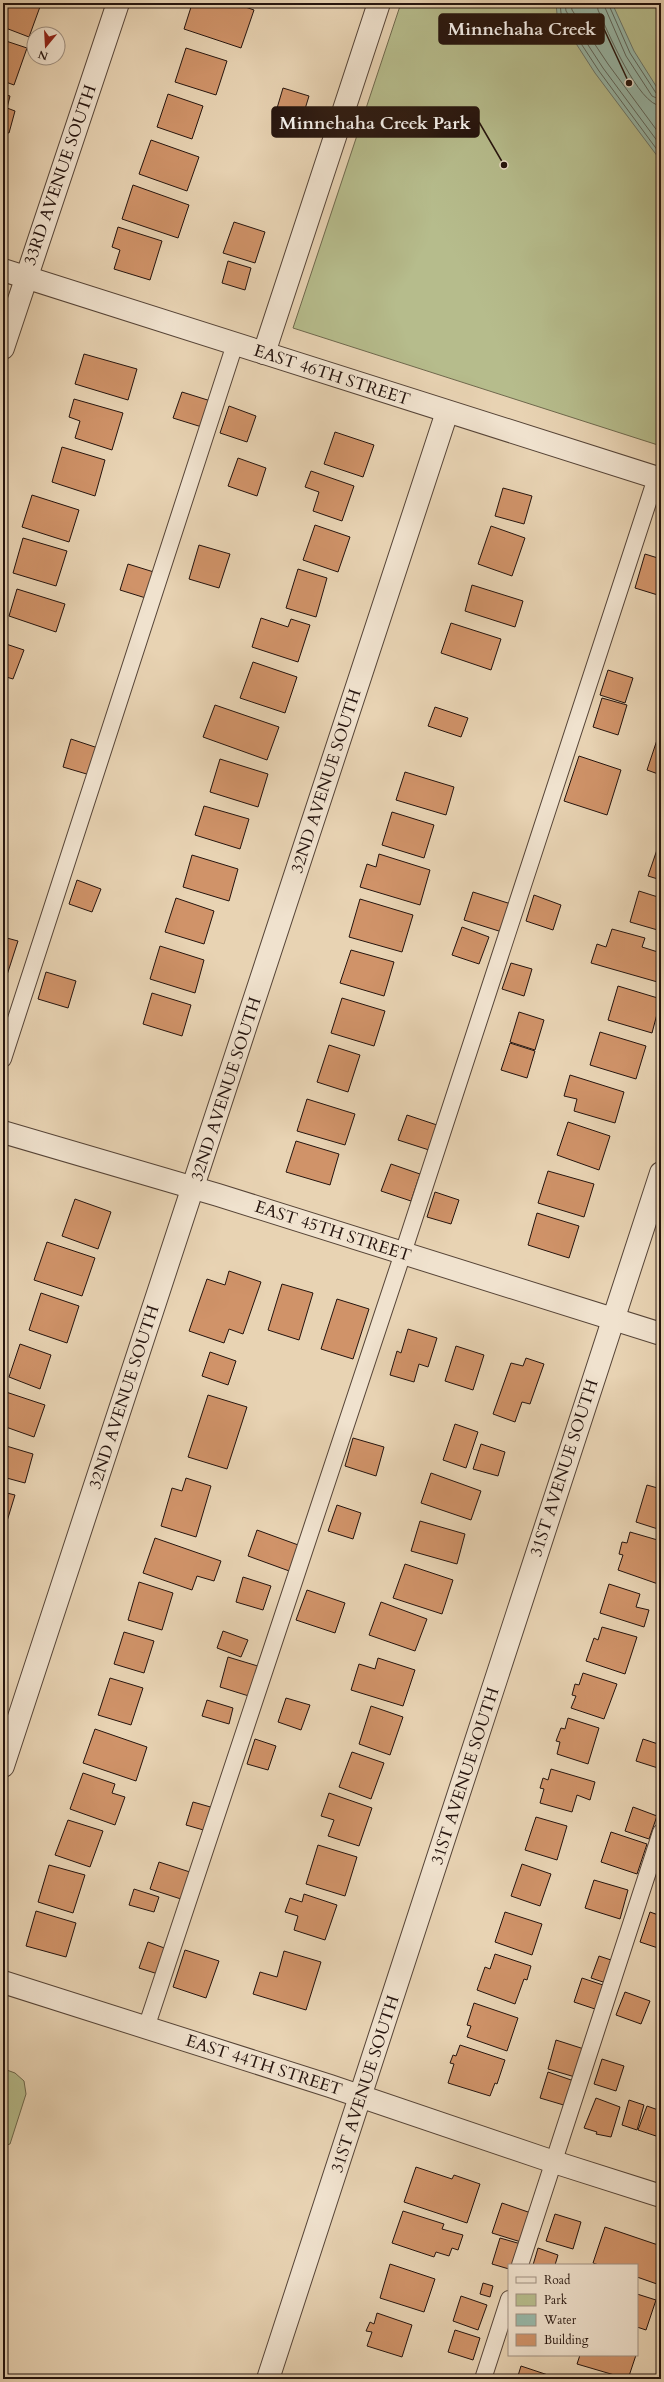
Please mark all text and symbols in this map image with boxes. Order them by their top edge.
callout: Minnehaha Creek [439,14,604,44]
text: Minnehaha Creek [448,17,597,42]
north arrow [26,26,66,66]
text: N [36,46,50,64]
street label: 33RD AVENUE SOUTH [18,81,102,269]
callout: Minnehaha Creek Park [272,107,479,137]
text: Minnehaha Creek Park [279,111,471,136]
street label: EAST 46TH STREET [251,339,413,411]
street label: 32ND AVENUE SOUTH [285,686,367,876]
street label: 32ND AVENUE SOUTH [185,994,267,1184]
street label: EAST 45TH STREET [252,1195,414,1267]
street label: 32ND AVENUE SOUTH [83,1302,165,1492]
street label: 31ST AVENUE SOUTH [524,1376,604,1560]
street label: 31ST AVENUE SOUTH [425,1684,505,1868]
street label: 31ST AVENUE SOUTH [325,1992,405,2176]
street label: EAST 44TH STREET [183,2029,345,2101]
legend [508,2264,638,2356]
text: Road [544,2272,571,2288]
text: Park [544,2292,568,2308]
text: Water [543,2312,577,2328]
text: Building [544,2332,589,2348]

